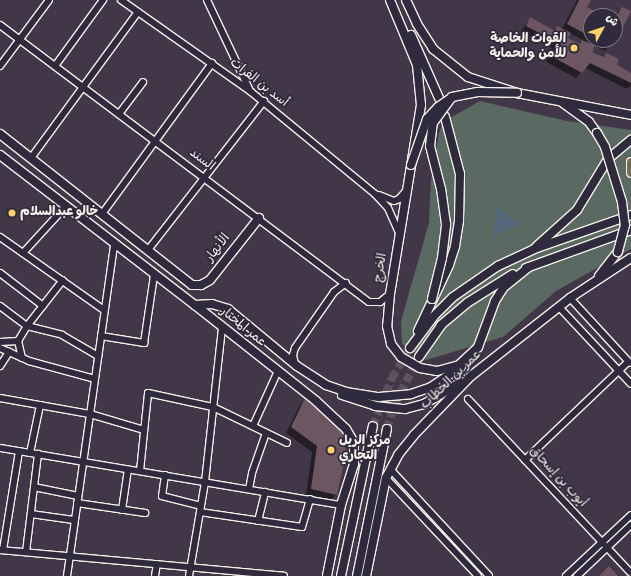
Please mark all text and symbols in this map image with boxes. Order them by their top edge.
north arrow [583,8,623,48]
text: ش [601,11,621,31]
place label: القوات الخاصة للأمن والحماية [489,33,566,64]
marker: القوات الخاصة للأمن والحماية [569,43,579,53]
street label: أسد بن الفرات [226,56,290,112]
street label: السند [185,146,217,176]
place label: خالو عبدالسلام [20,205,98,221]
marker: خالو عبدالسلام [7,208,17,218]
street label: الأنهار [203,232,235,266]
street label: الخرج [372,252,392,284]
street label: عمر المختار [216,305,268,351]
street label: عمر بن الخطاب [419,348,485,414]
place label: مركز الريل التجاري [339,435,391,466]
street label: أيوب بن إسحاق [525,444,589,512]
marker: مركز الريل التجاري [326,445,336,455]

